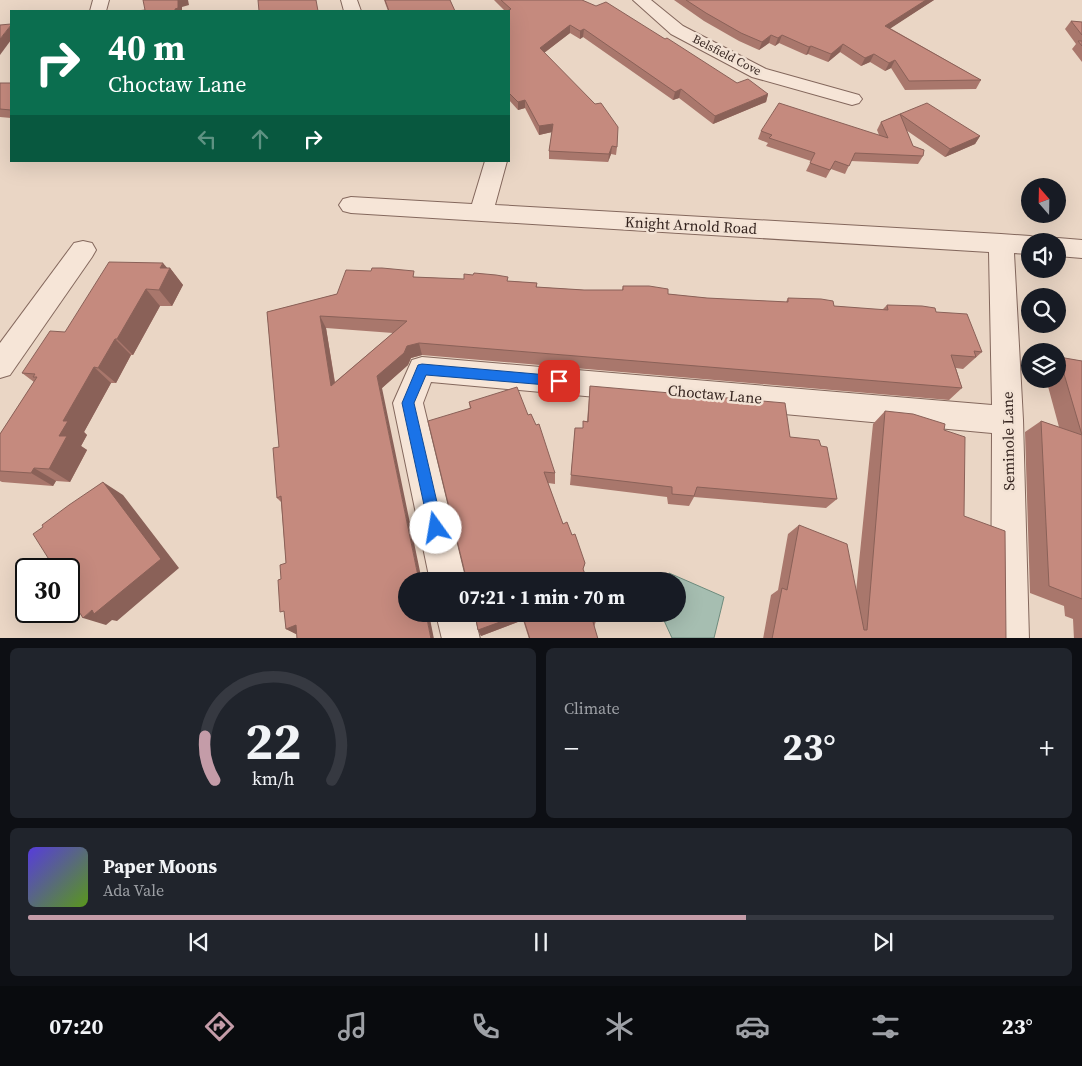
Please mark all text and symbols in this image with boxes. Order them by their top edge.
text: 40 m [108,24,185,72]
icon: right [25,30,90,95]
street label: Belsfield Cove [690,31,764,79]
text: Choctaw Lane [108,69,247,99]
icon: left [193,125,221,153]
icon: ahead [246,125,274,153]
icon: right [299,125,327,153]
north arrow [1021,178,1066,222]
map controls [1021,178,1066,388]
street label: Knight Arnold Road [624,211,758,239]
button: sound [1021,233,1066,278]
button: search [1021,288,1066,333]
button: layers [1021,343,1066,388]
pin [538,360,580,402]
icon: arrive [545,367,573,395]
street label: Choctaw Lane [667,379,763,409]
street label: Seminole Lane [997,391,1019,491]
position arrow [409,501,461,553]
speed limit sign: 30 [15,558,80,623]
text: 07:21 · 1 min · 70 m [459,584,625,610]
text: Climate [564,697,620,719]
text: 22 [245,705,301,776]
text: 23° [782,721,836,773]
text: − [564,729,579,767]
text: + [1039,729,1054,767]
text: km/h [252,766,295,791]
text: Paper Moons [103,853,217,879]
text: Ada Vale [103,879,164,901]
icon: previous [185,928,213,956]
icon: pause [527,928,555,956]
icon: next [869,928,897,956]
icon: directions [202,1009,237,1044]
icon: music [335,1009,370,1044]
icon: phone [468,1009,503,1044]
icon: climate [602,1009,637,1044]
icon: car [735,1009,770,1044]
icon: filters [868,1009,903,1044]
text: 07:20 [49,1011,103,1041]
text: 23° [1002,1011,1033,1041]

